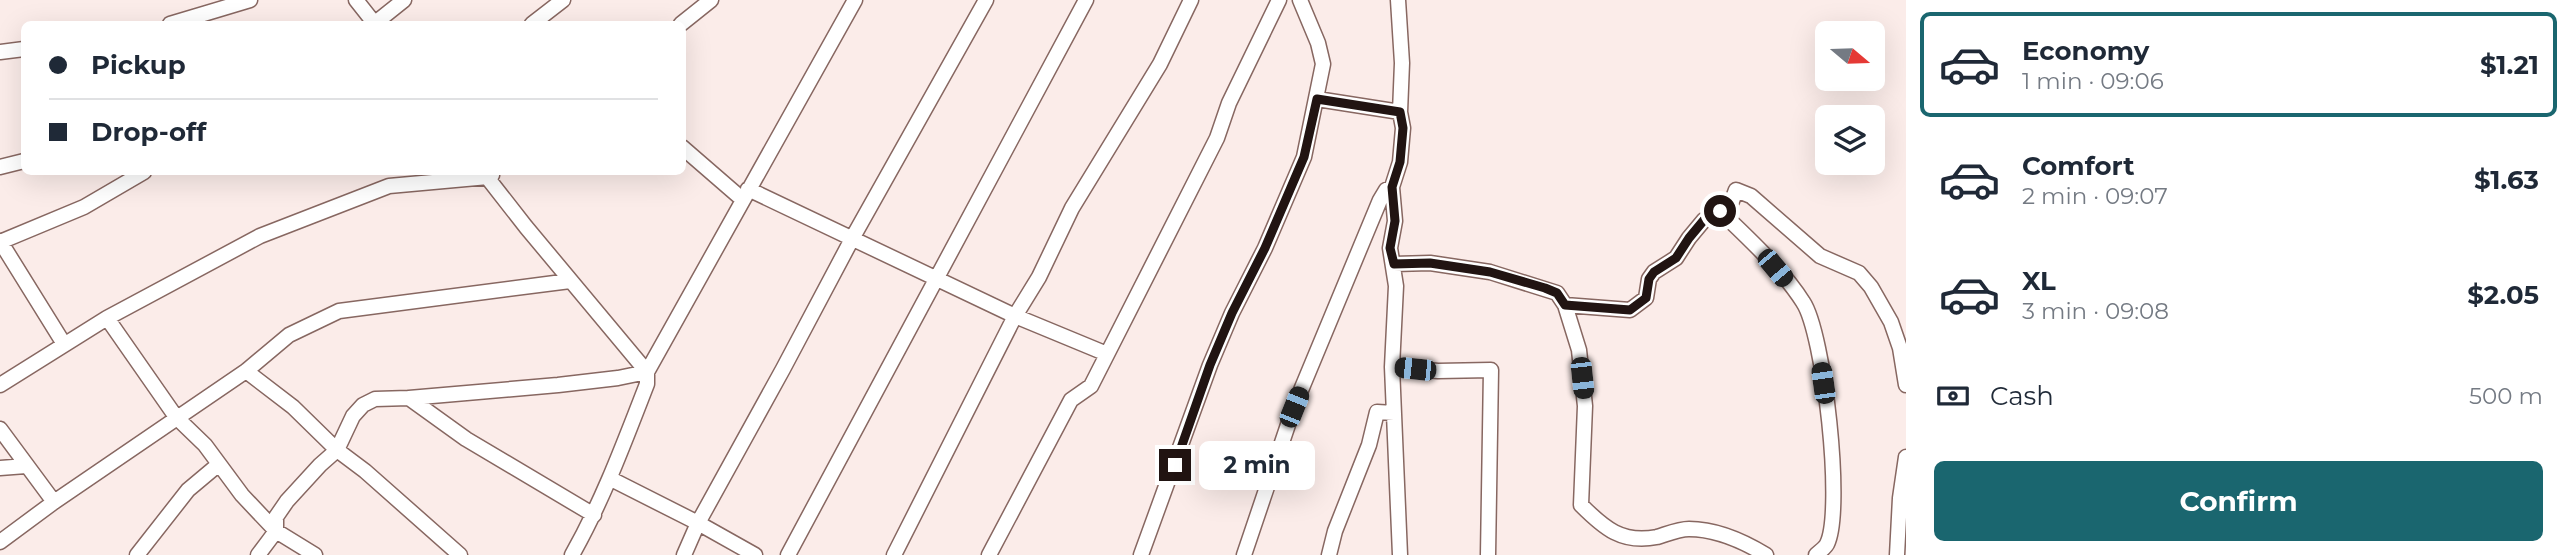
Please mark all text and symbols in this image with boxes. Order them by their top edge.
north arrow [1815,21,1885,91]
map controls [1815,21,1885,175]
icon: car [1938,33,2001,96]
text: Economy [2022,35,2149,67]
text: Pickup [91,49,186,81]
text: $1.21 [2480,49,2539,81]
text: 1 min · 09:06 [2022,67,2164,95]
button: layers [1815,105,1885,175]
text: Drop-off [91,116,206,148]
icon: car [1938,148,2001,211]
text: Comfort [2022,150,2134,182]
text: $1.63 [2474,164,2539,196]
text: 2 min · 09:07 [2022,182,2168,210]
route start [1704,195,1736,227]
car [1754,245,1797,291]
icon: car [1938,263,2001,326]
text: XL [2022,265,2056,297]
text: $2.05 [2467,279,2539,311]
text: 3 min · 09:08 [2022,297,2169,325]
car [1394,356,1437,382]
car [1570,356,1595,400]
car [1810,361,1837,405]
icon: cash [1934,377,1972,415]
text: Cash [1990,380,2054,412]
text: 500 m [2469,382,2543,410]
car [1277,384,1312,430]
callout: 2 min [1200,440,1315,490]
route end [1159,449,1191,481]
text: 2 min [1223,451,1291,479]
button: Confirm [1934,461,2543,541]

